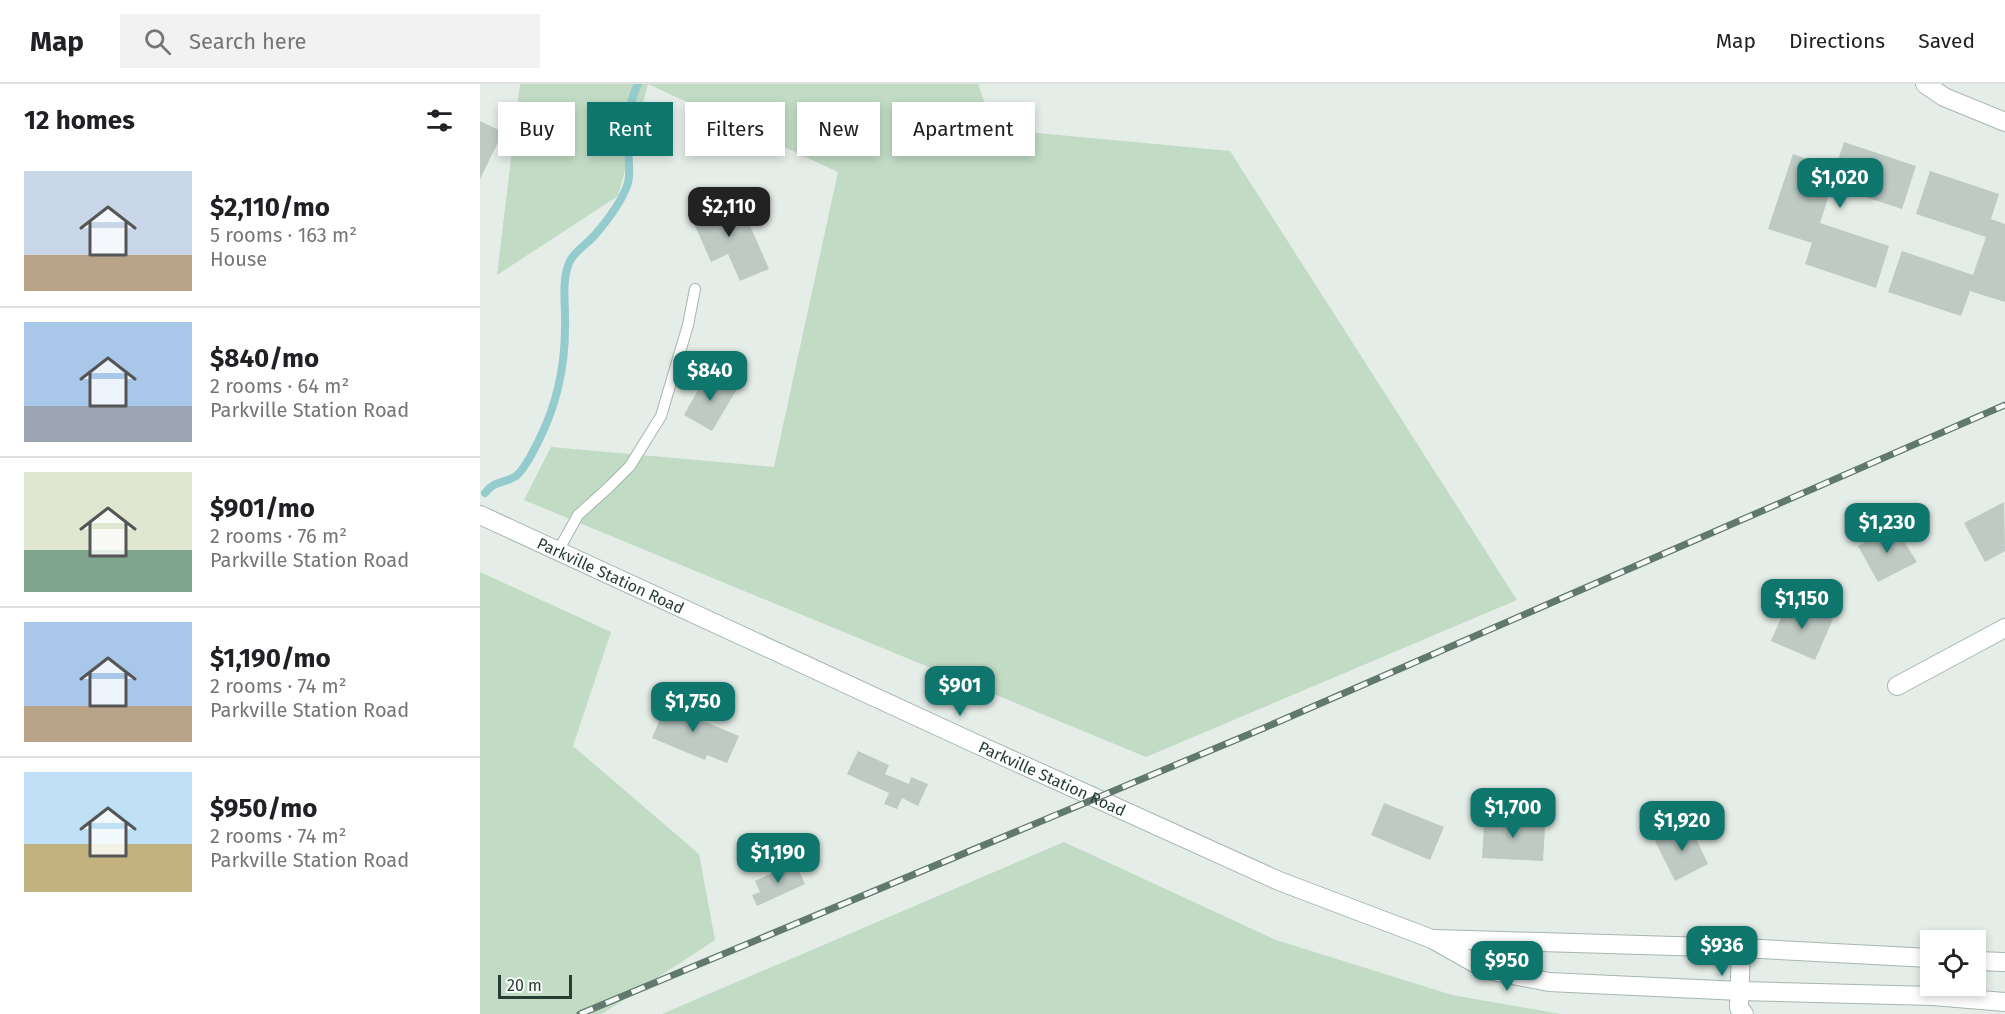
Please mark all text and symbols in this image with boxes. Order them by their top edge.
search box [120,14,540,68]
text: Map [30,25,84,58]
icon: search [141,25,174,58]
text: Search here [189,28,307,55]
text: Map [1716,28,1756,54]
text: Directions [1789,28,1885,54]
text: Saved [1918,28,1975,54]
chip: Buy [498,102,575,156]
chip: Rent [587,102,673,156]
chip: Filters [685,102,785,156]
chip: New [797,102,880,156]
chip: Apartment [892,102,1035,156]
icon: filters [423,104,456,137]
text: 12 homes [24,105,135,136]
pin: $1,020 [1791,158,1889,209]
text: $1,020 [1811,165,1869,189]
pin: $2,110 [680,187,778,238]
text: $2,110/mo [210,192,330,223]
text: $2,110 [702,194,756,218]
icon: home [72,195,144,267]
text: 5 rooms · 163 m² [210,223,357,247]
text: House [210,247,267,271]
text: $840/mo [210,343,319,374]
icon: home [72,346,144,418]
pin: $840 [674,351,746,402]
text: $840 [687,358,733,382]
text: 2 rooms · 64 m² [210,374,349,398]
text: Parkville Station Road [210,398,409,422]
text: $901/mo [210,493,315,524]
icon: home [72,496,144,568]
pin: $1,230 [1838,503,1936,554]
text: $1,230 [1859,510,1915,534]
text: 2 rooms · 76 m² [210,524,347,548]
street label: Parkville Station Road [534,534,687,618]
text: Parkville Station Road [210,548,409,572]
pin: $1,150 [1753,579,1851,630]
text: $1,150 [1775,586,1829,610]
text: $1,190/mo [210,643,331,674]
icon: home [72,646,144,718]
pin: $901 [924,666,996,717]
text: $901 [939,673,981,697]
text: 2 rooms · 74 m² [210,674,347,698]
pin: $1,750 [644,682,742,733]
text: $1,750 [665,689,721,713]
text: Parkville Station Road [210,698,409,722]
street label: Parkville Station Road [975,737,1129,820]
pin: $1,700 [1464,788,1562,839]
text: $950/mo [210,793,317,824]
text: $1,700 [1485,795,1541,819]
icon: home [72,796,144,868]
pin: $1,920 [1633,801,1731,852]
text: $1,920 [1654,808,1710,832]
text: 2 rooms · 74 m² [210,824,347,848]
pin: $1,190 [729,833,827,884]
text: $1,190 [751,840,805,864]
text: Parkville Station Road [210,848,409,872]
pin: $936 [1686,926,1758,977]
map controls [1920,930,1986,996]
button: locate [1920,930,1986,996]
text: $936 [1700,933,1744,957]
pin: $950 [1471,941,1543,992]
text: $950 [1485,948,1529,972]
scale bar [498,972,572,1000]
text: 20 m [507,976,542,995]

